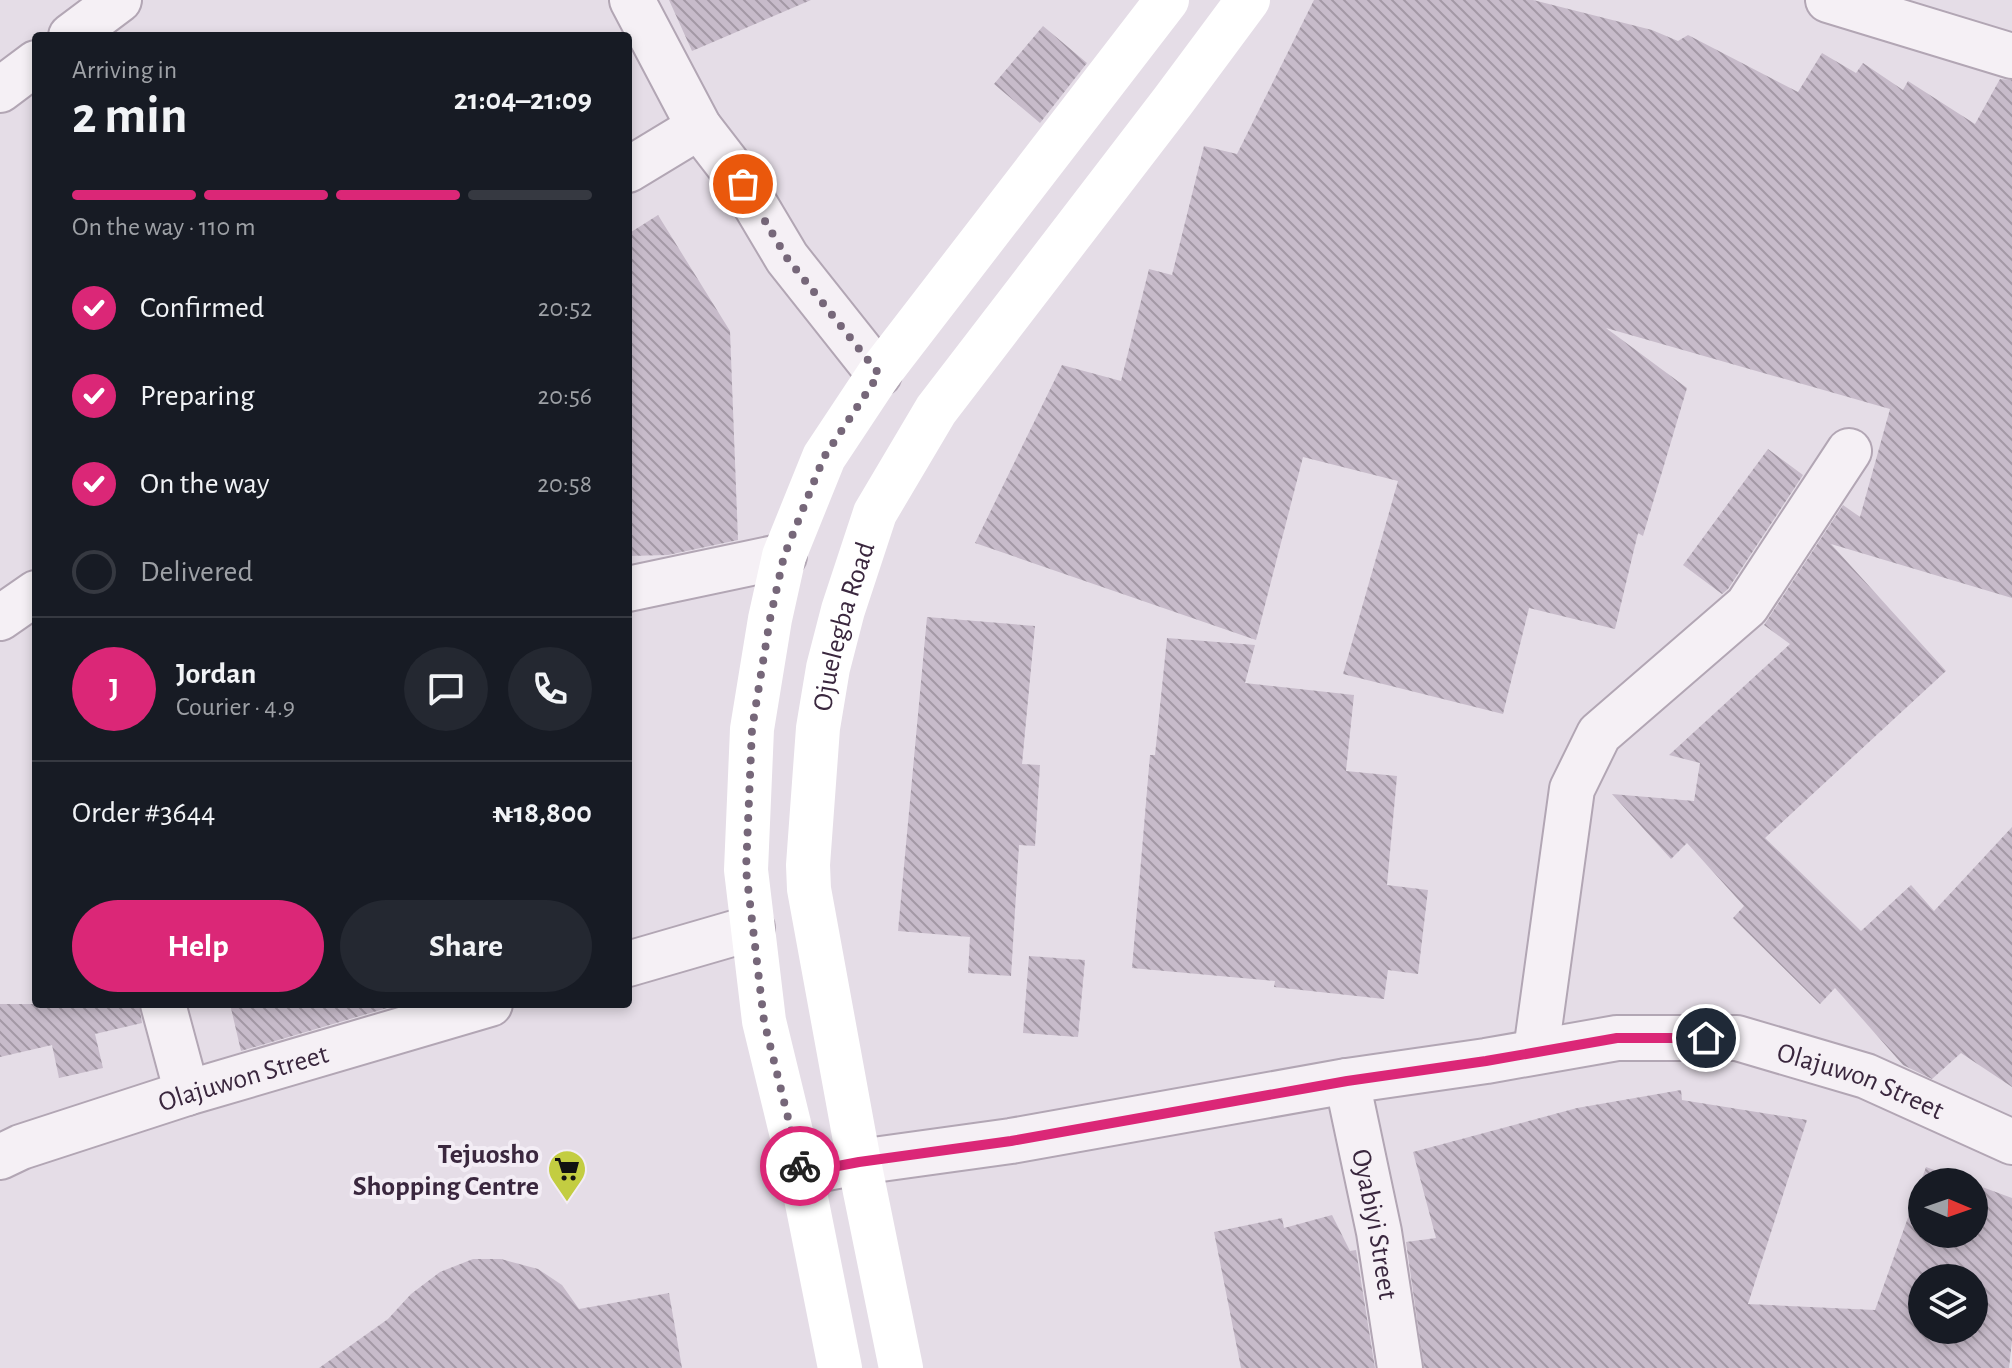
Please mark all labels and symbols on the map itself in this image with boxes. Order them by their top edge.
pin [709,150,777,218]
street label: Ojuelegba Road [809,539,880,713]
pin [1672,1004,1740,1072]
street label: Olajuwon Street [1774,1039,1948,1125]
street label: Olajuwon Street [155,1040,332,1117]
courier [760,1126,840,1206]
place label: Tejuosho Shopping Centre [353,1141,539,1201]
street label: Oyabiyi Street [1346,1147,1401,1302]
supermarket icon: Tejuosho Shopping Centre [546,1148,588,1203]
north arrow [1908,1168,1988,1248]

